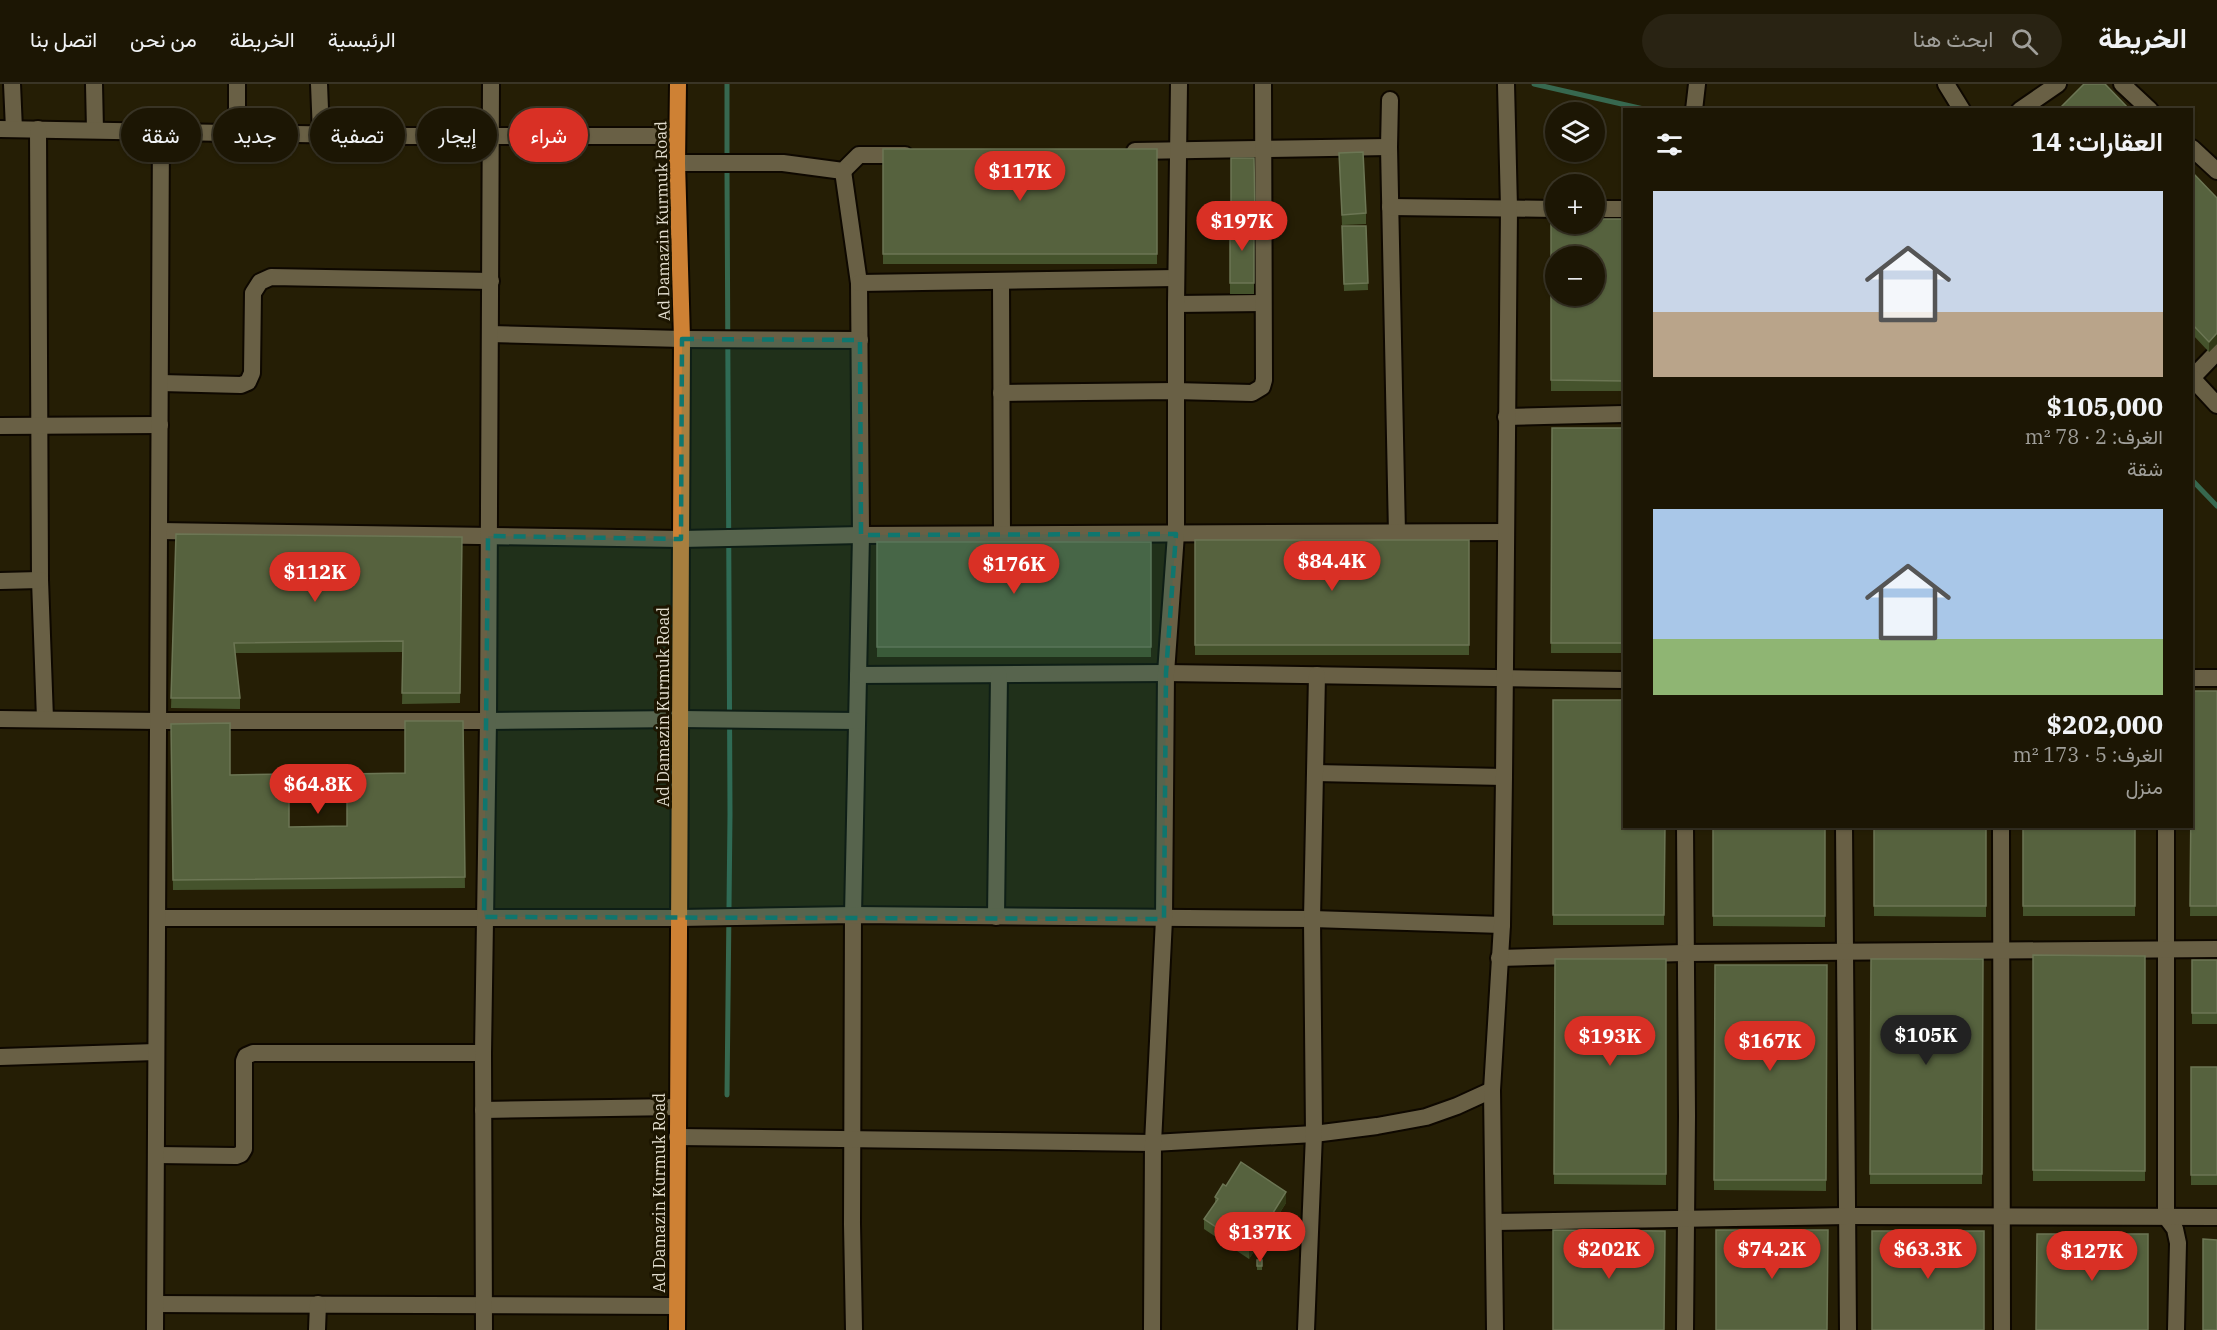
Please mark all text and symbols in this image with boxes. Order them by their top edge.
search box [1642,14,2062,68]
text: الخريطة [2098,19,2187,56]
text: ابحث هنا [1913,24,1993,53]
text: اتصل بنا [30,25,97,53]
text: من نحن [130,25,197,53]
text: الخريطة [230,25,295,53]
text: الرئيسية [328,25,396,53]
icon: search [2008,25,2041,58]
map controls [1545,102,1605,306]
button: layers [1545,102,1605,162]
chip: شقة [121,108,201,162]
chip: جديد [213,108,298,162]
chip: تصفية [310,108,405,162]
chip: إيجار [417,108,497,162]
chip: شراء [509,108,588,162]
street label: Ad Damazin Kurmuk Road [650,121,674,321]
text: العقارات: 14 [2031,124,2163,158]
icon: filters [1653,128,1686,161]
pin: $117K [978,151,1062,202]
text: $117K [988,157,1052,184]
button: + [1545,174,1605,234]
pin: $197K [1200,201,1284,252]
text: $197K [1210,207,1274,234]
icon: home [1854,230,1962,338]
button: − [1545,246,1605,306]
text: $105,000 [2047,389,2163,423]
text: الغرف: 2 · 78 m² [2025,423,2163,450]
text: شقة [2127,455,2163,482]
pin: $84.4K [1283,541,1381,592]
pin: $176K [972,544,1056,595]
text: $84.4K [1298,547,1366,574]
icon: home [1854,548,1962,656]
text: $176K [982,550,1046,577]
pin: $112K [273,552,357,603]
text: $112K [283,558,347,585]
street label: Ad Damazin Kurmuk Road [653,607,673,807]
text: $202,000 [2047,707,2163,741]
text: الغرف: 5 · 173 m² [2013,741,2163,768]
pin: $64.8K [269,764,367,815]
text: $64.8K [284,770,352,797]
text: منزل [2126,773,2163,800]
pin: $105K [1884,1015,1968,1066]
pin: $193K [1568,1016,1652,1067]
pin: $167K [1728,1021,1812,1072]
text: $105K [1894,1021,1958,1048]
text: $193K [1578,1022,1642,1049]
text: $167K [1738,1027,1802,1054]
street label: Ad Damazin Kurmuk Road [649,1093,669,1293]
pin: $137K [1218,1212,1302,1263]
text: $137K [1228,1218,1292,1245]
pin: $202K [1567,1229,1651,1280]
pin: $74.2K [1723,1229,1821,1280]
pin: $63.3K [1879,1229,1977,1280]
pin: $127K [2050,1231,2134,1282]
text: $202K [1577,1235,1641,1262]
text: $74.2K [1738,1235,1806,1262]
text: $63.3K [1894,1235,1962,1262]
text: $127K [2060,1237,2124,1264]

